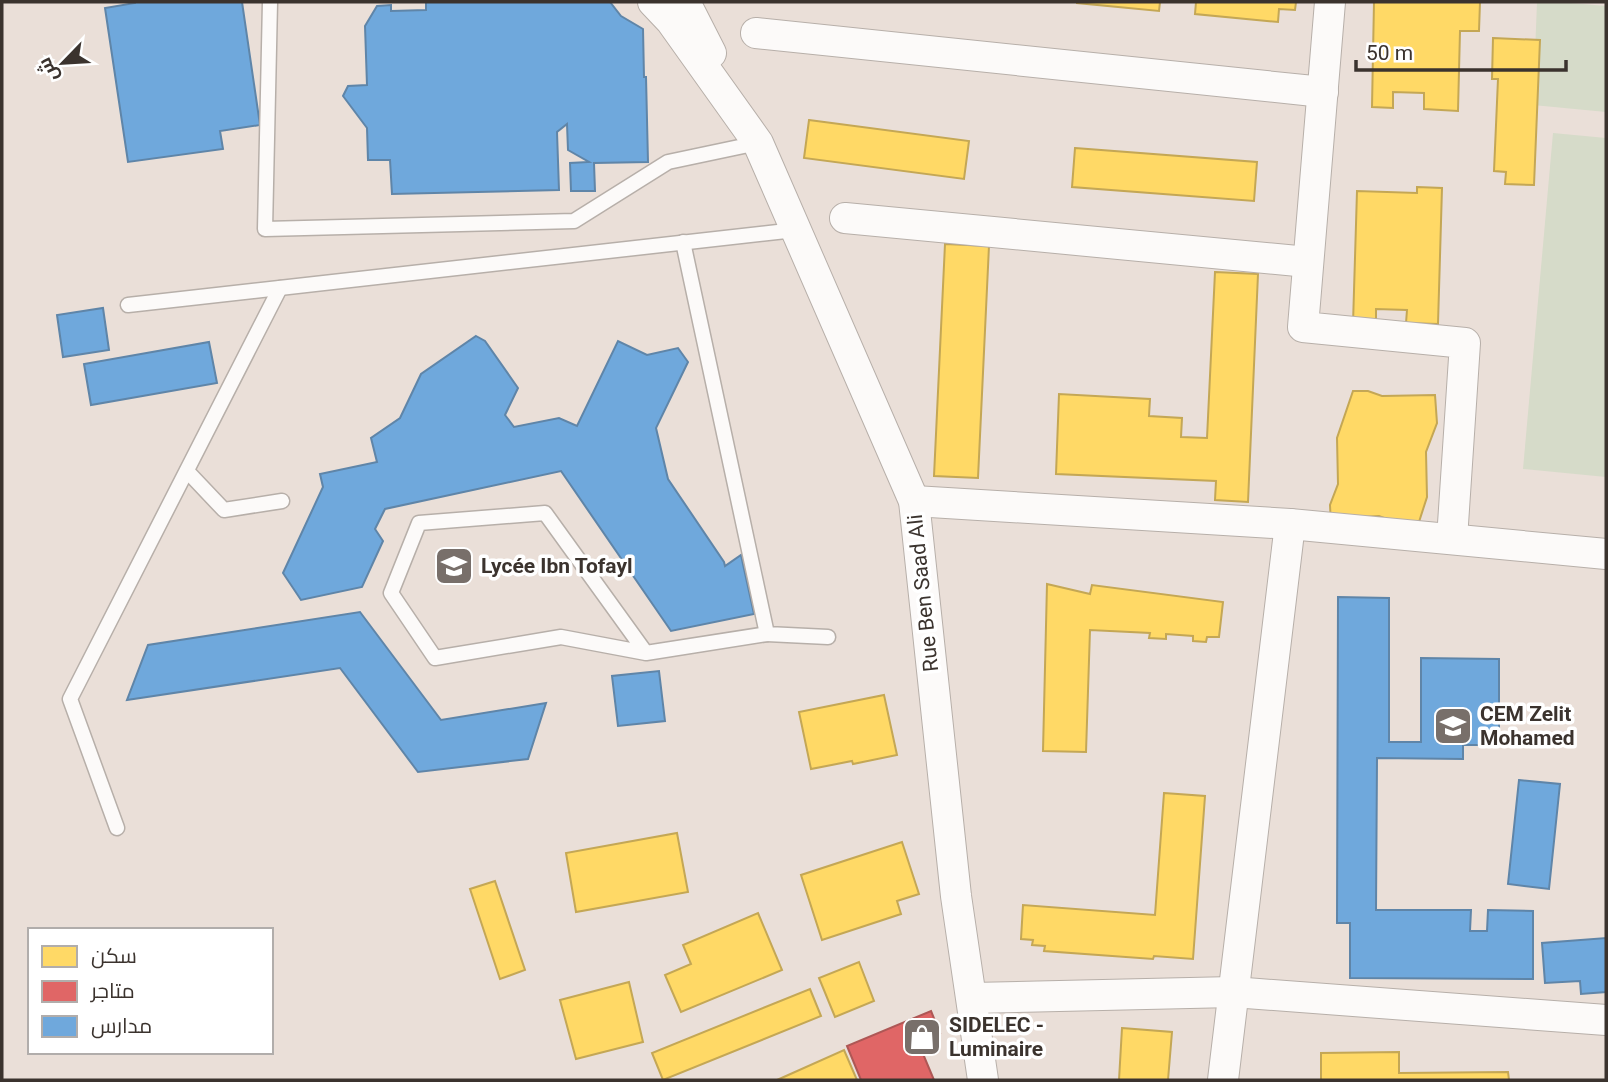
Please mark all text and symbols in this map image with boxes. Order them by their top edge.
north arrow [28,28,98,98]
scale bar [1356,28,1566,72]
text: 50 m [1366,41,1413,65]
text: ش [32,54,64,86]
street label: Rue Ben Saad Ali [903,513,943,673]
school or university icon: Lycée Ibn Tofayl [433,545,475,587]
place label: Lycée Ibn Tofayl [481,554,633,578]
place label: CEM Zelit Mohamed [1480,702,1575,750]
school or university icon: CEM Zelit Mohamed [1432,705,1474,747]
legend [28,928,273,1054]
text: سكن [91,944,137,969]
text: متاجر [90,979,135,1003]
place label: SIDELEC - Luminaire [949,1013,1044,1061]
text: مدارس [91,1014,152,1039]
shop icon: SIDELEC - Luminaire [901,1016,943,1058]

